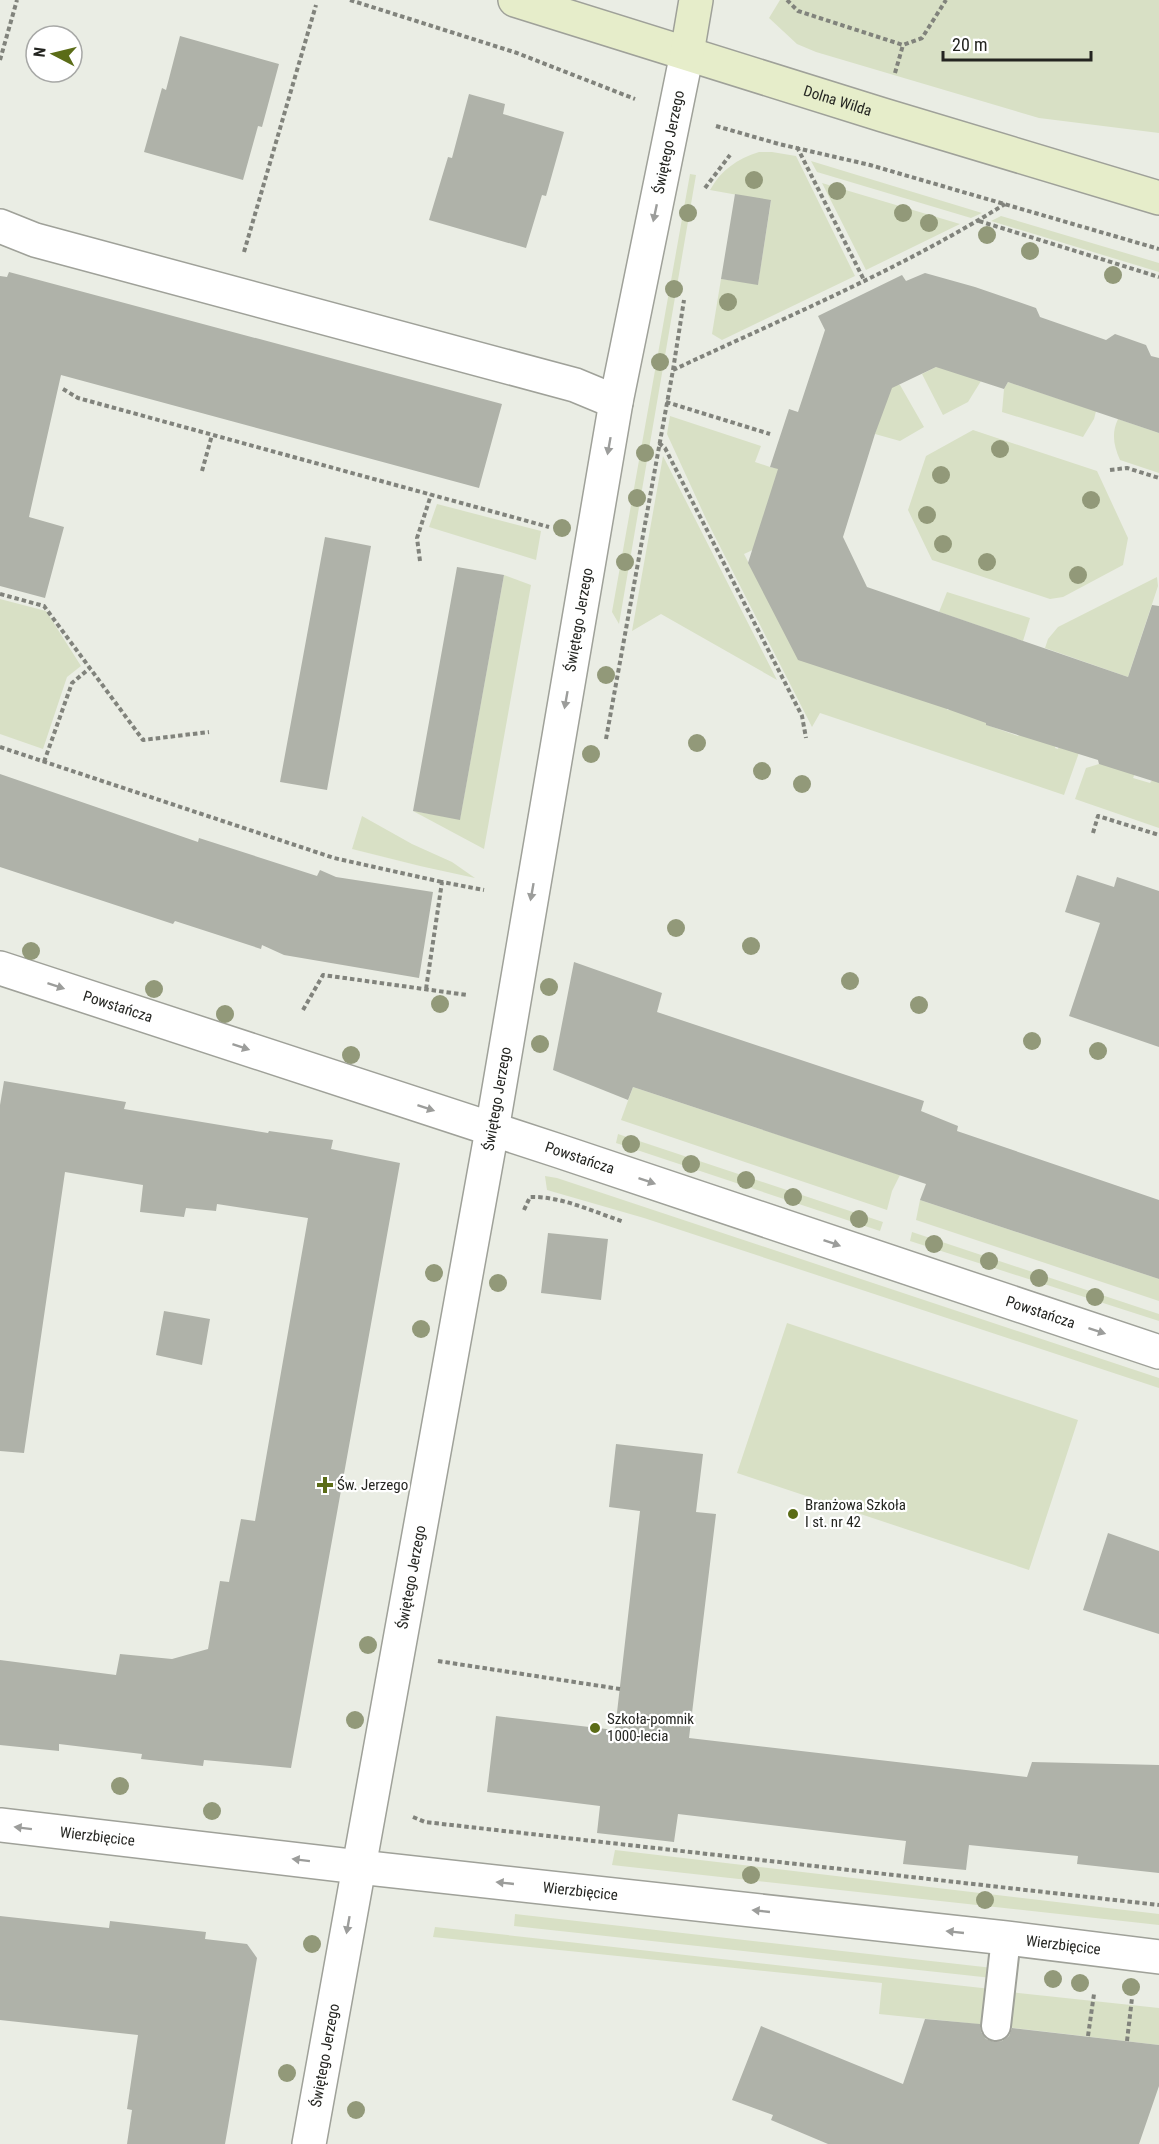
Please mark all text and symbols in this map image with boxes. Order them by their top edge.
north arrow [24,24,84,84]
scale bar [943,24,1092,62]
text: 20 m [952,34,987,55]
text: N [30,46,50,58]
street label: Dolna Wilda [801,82,874,120]
street label: Świętego Jerzego [650,89,688,196]
one-way arrow [650,204,659,223]
one-way arrow [604,436,613,455]
street label: Świętego Jerzego [561,566,597,673]
one-way arrow [561,691,570,710]
one-way arrow [527,883,536,902]
one-way arrow [47,982,65,992]
street label: Powstańcza [81,987,155,1026]
one-way arrow [232,1043,250,1052]
street label: Świętego Jerzego [479,1045,515,1152]
one-way arrow [417,1104,435,1113]
street label: Powstańcza [543,1138,617,1178]
one-way arrow [638,1177,656,1186]
one-way arrow [823,1239,841,1248]
street label: Powstańcza [1004,1292,1077,1332]
one-way arrow [1088,1327,1106,1337]
place label: Św. Jerzego [337,1476,408,1494]
marker: Św. Jerzego [318,1478,332,1492]
place label: Branżowa Szkoła I st. nr 42 [805,1496,906,1531]
marker: Branżowa Szkoła I st. nr 42 [786,1507,800,1521]
street label: Świętego Jerzego [393,1524,429,1631]
place label: Szkoła-pomnik 1000-lecia [607,1710,694,1745]
marker: Szkoła-pomnik 1000-lecia [588,1721,602,1735]
one-way arrow [14,1823,33,1832]
street label: Wierzbięcice [59,1823,136,1850]
one-way arrow [291,1855,310,1865]
one-way arrow [495,1878,514,1887]
street label: Wierzbięcice [542,1878,619,1904]
one-way arrow [752,1906,771,1916]
one-way arrow [344,1915,353,1934]
one-way arrow [945,1927,964,1937]
street label: Wierzbięcice [1025,1932,1102,1959]
street label: Świętego Jerzego [307,2002,343,2109]

